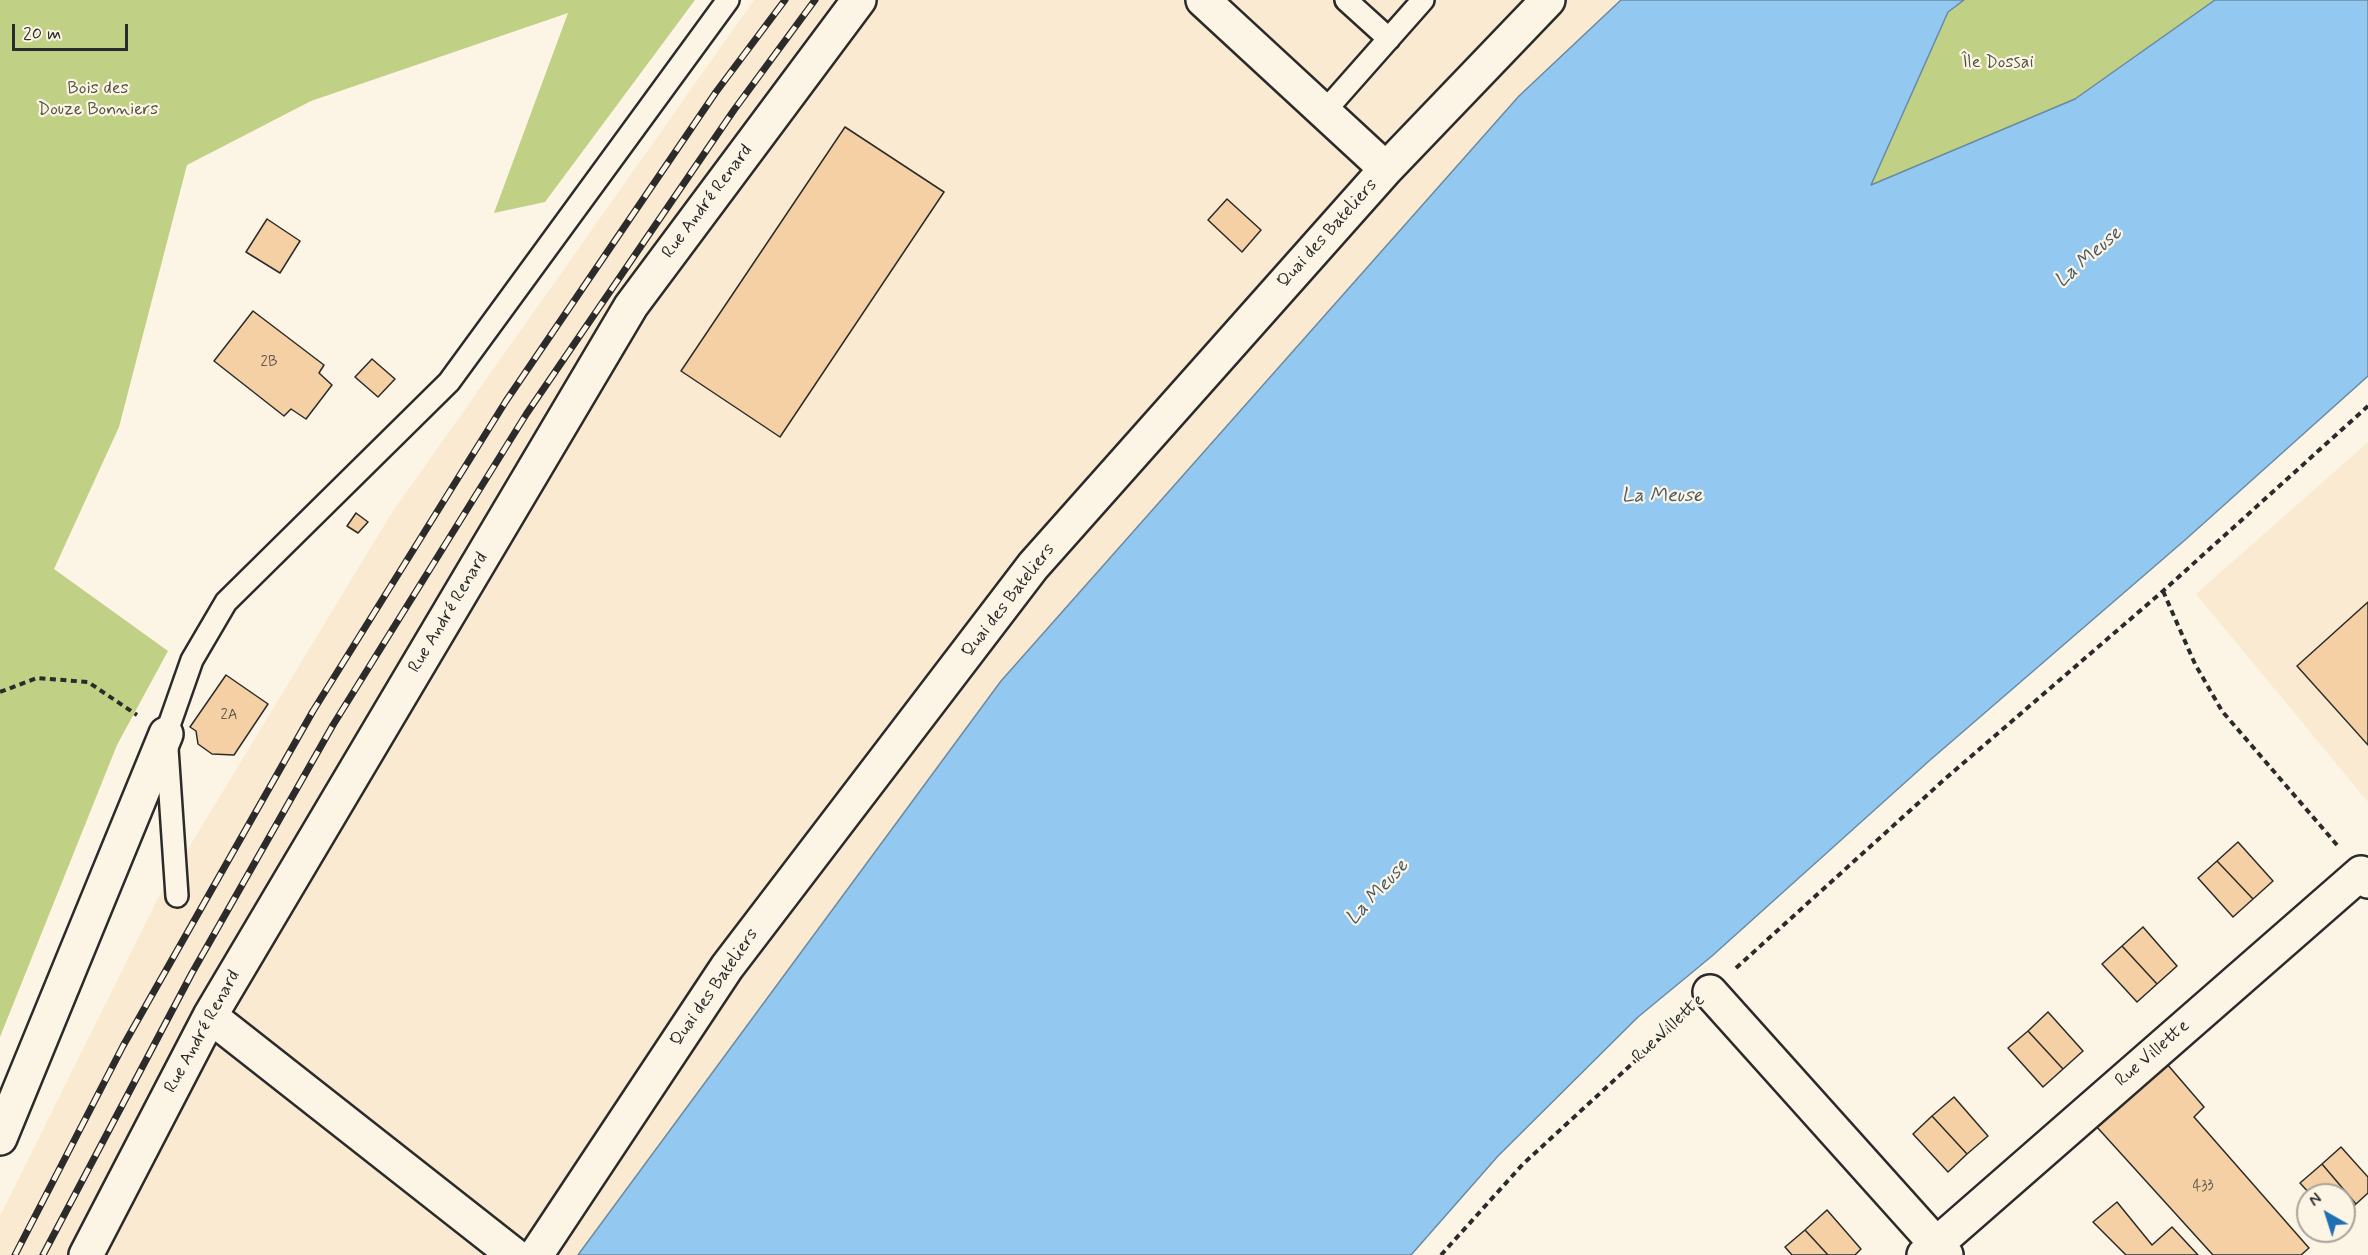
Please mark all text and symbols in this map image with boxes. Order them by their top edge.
scale bar [15,12,130,50]
text: 20 m [23,22,61,46]
park label: Île Dossai [1960,52,2034,74]
park label: Bois des Douze Bonniers [38,78,158,121]
street label: Rue André Renard [658,141,758,263]
street label: Quai des Bateliers [1273,175,1383,293]
water label: La Meuse [2051,222,2127,294]
house number: 2B [261,354,277,372]
water label: La Meuse [1621,485,1703,509]
street label: Quai des Bateliers [958,540,1060,662]
street label: Rue André Renard [405,549,493,677]
house number: 2A [220,707,238,725]
water label: La Meuse [1342,855,1414,931]
street label: Quai des Bateliers [666,925,764,1051]
street label: Rue André Renard [160,967,246,1097]
street label: Rue Villette [1628,990,1710,1068]
street label: Rue Villette [2111,1016,2195,1092]
house number: 433 [2192,1178,2214,1196]
north arrow [2296,1183,2356,1243]
text: N [2305,1189,2326,1212]

